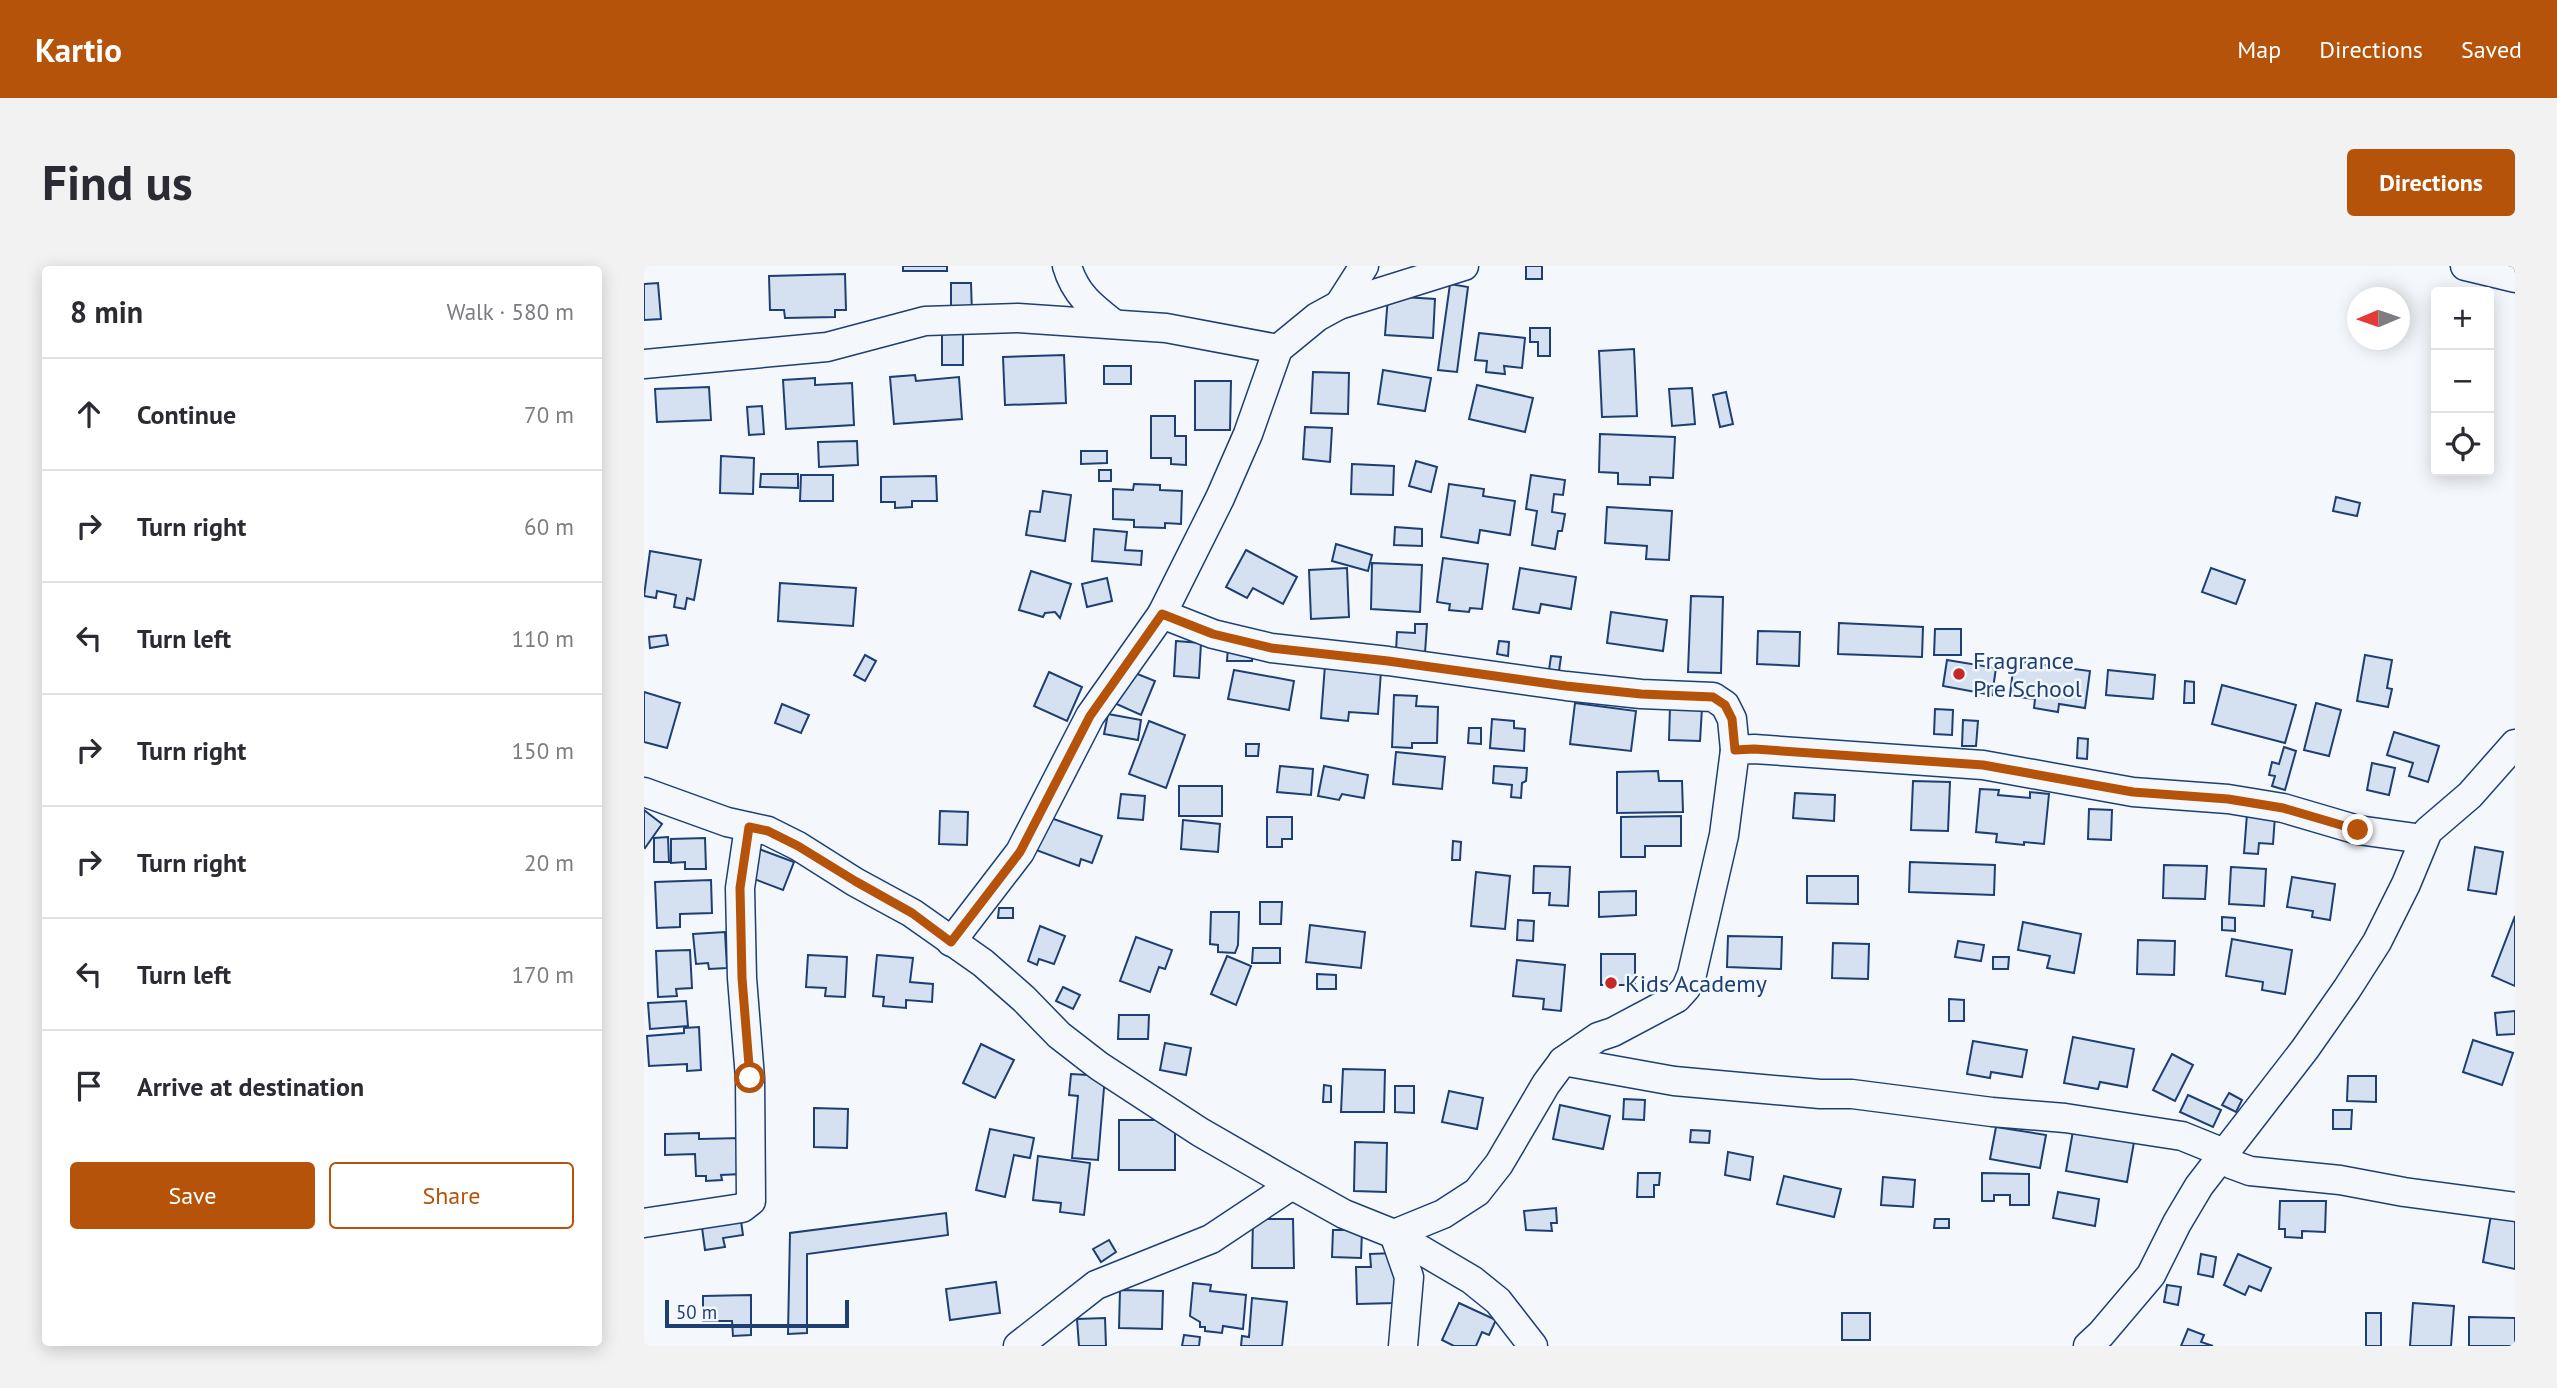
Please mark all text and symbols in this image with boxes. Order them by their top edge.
text: Kartio [35,28,122,71]
text: Map [2237,34,2281,65]
text: Directions [2319,34,2423,65]
text: Saved [2461,34,2522,65]
button: Directions [2347,149,2515,216]
text: Find us [42,150,193,214]
north arrow [2347,287,2410,350]
map controls [2431,287,2494,476]
button: + [2431,287,2494,350]
text: 8 min [70,292,143,331]
text: Walk · 580 m [447,297,574,326]
button: − [2431,350,2494,413]
icon: ahead [70,395,108,433]
text: Continue [137,398,236,431]
text: 70 m [524,400,574,429]
button: locate [2431,413,2494,476]
icon: right [70,507,108,545]
text: Turn right [137,510,246,543]
text: 60 m [524,512,574,541]
icon: left [70,619,108,657]
text: Turn left [137,622,231,655]
text: 110 m [512,624,574,653]
place label: Fragrance Pre School [1973,645,2082,704]
marker: Fragrance Pre School [1951,666,1967,682]
icon: right [70,731,108,769]
text: Turn right [137,734,246,767]
text: 150 m [512,736,574,765]
route end [2342,814,2373,845]
icon: right [70,843,108,881]
text: Turn right [137,846,246,879]
text: 20 m [524,848,574,877]
icon: left [70,955,108,993]
text: Turn left [137,958,231,991]
text: 170 m [512,960,574,989]
place label: Kids Academy [1625,968,1767,999]
marker: Kids Academy [1603,975,1619,991]
route start [734,1062,765,1093]
icon: arrive [70,1067,108,1105]
text: Arrive at destination [137,1070,364,1103]
button: Save [70,1162,315,1229]
button: Share [329,1162,574,1229]
scale bar [665,1297,849,1329]
text: 50 m [676,1300,717,1324]

